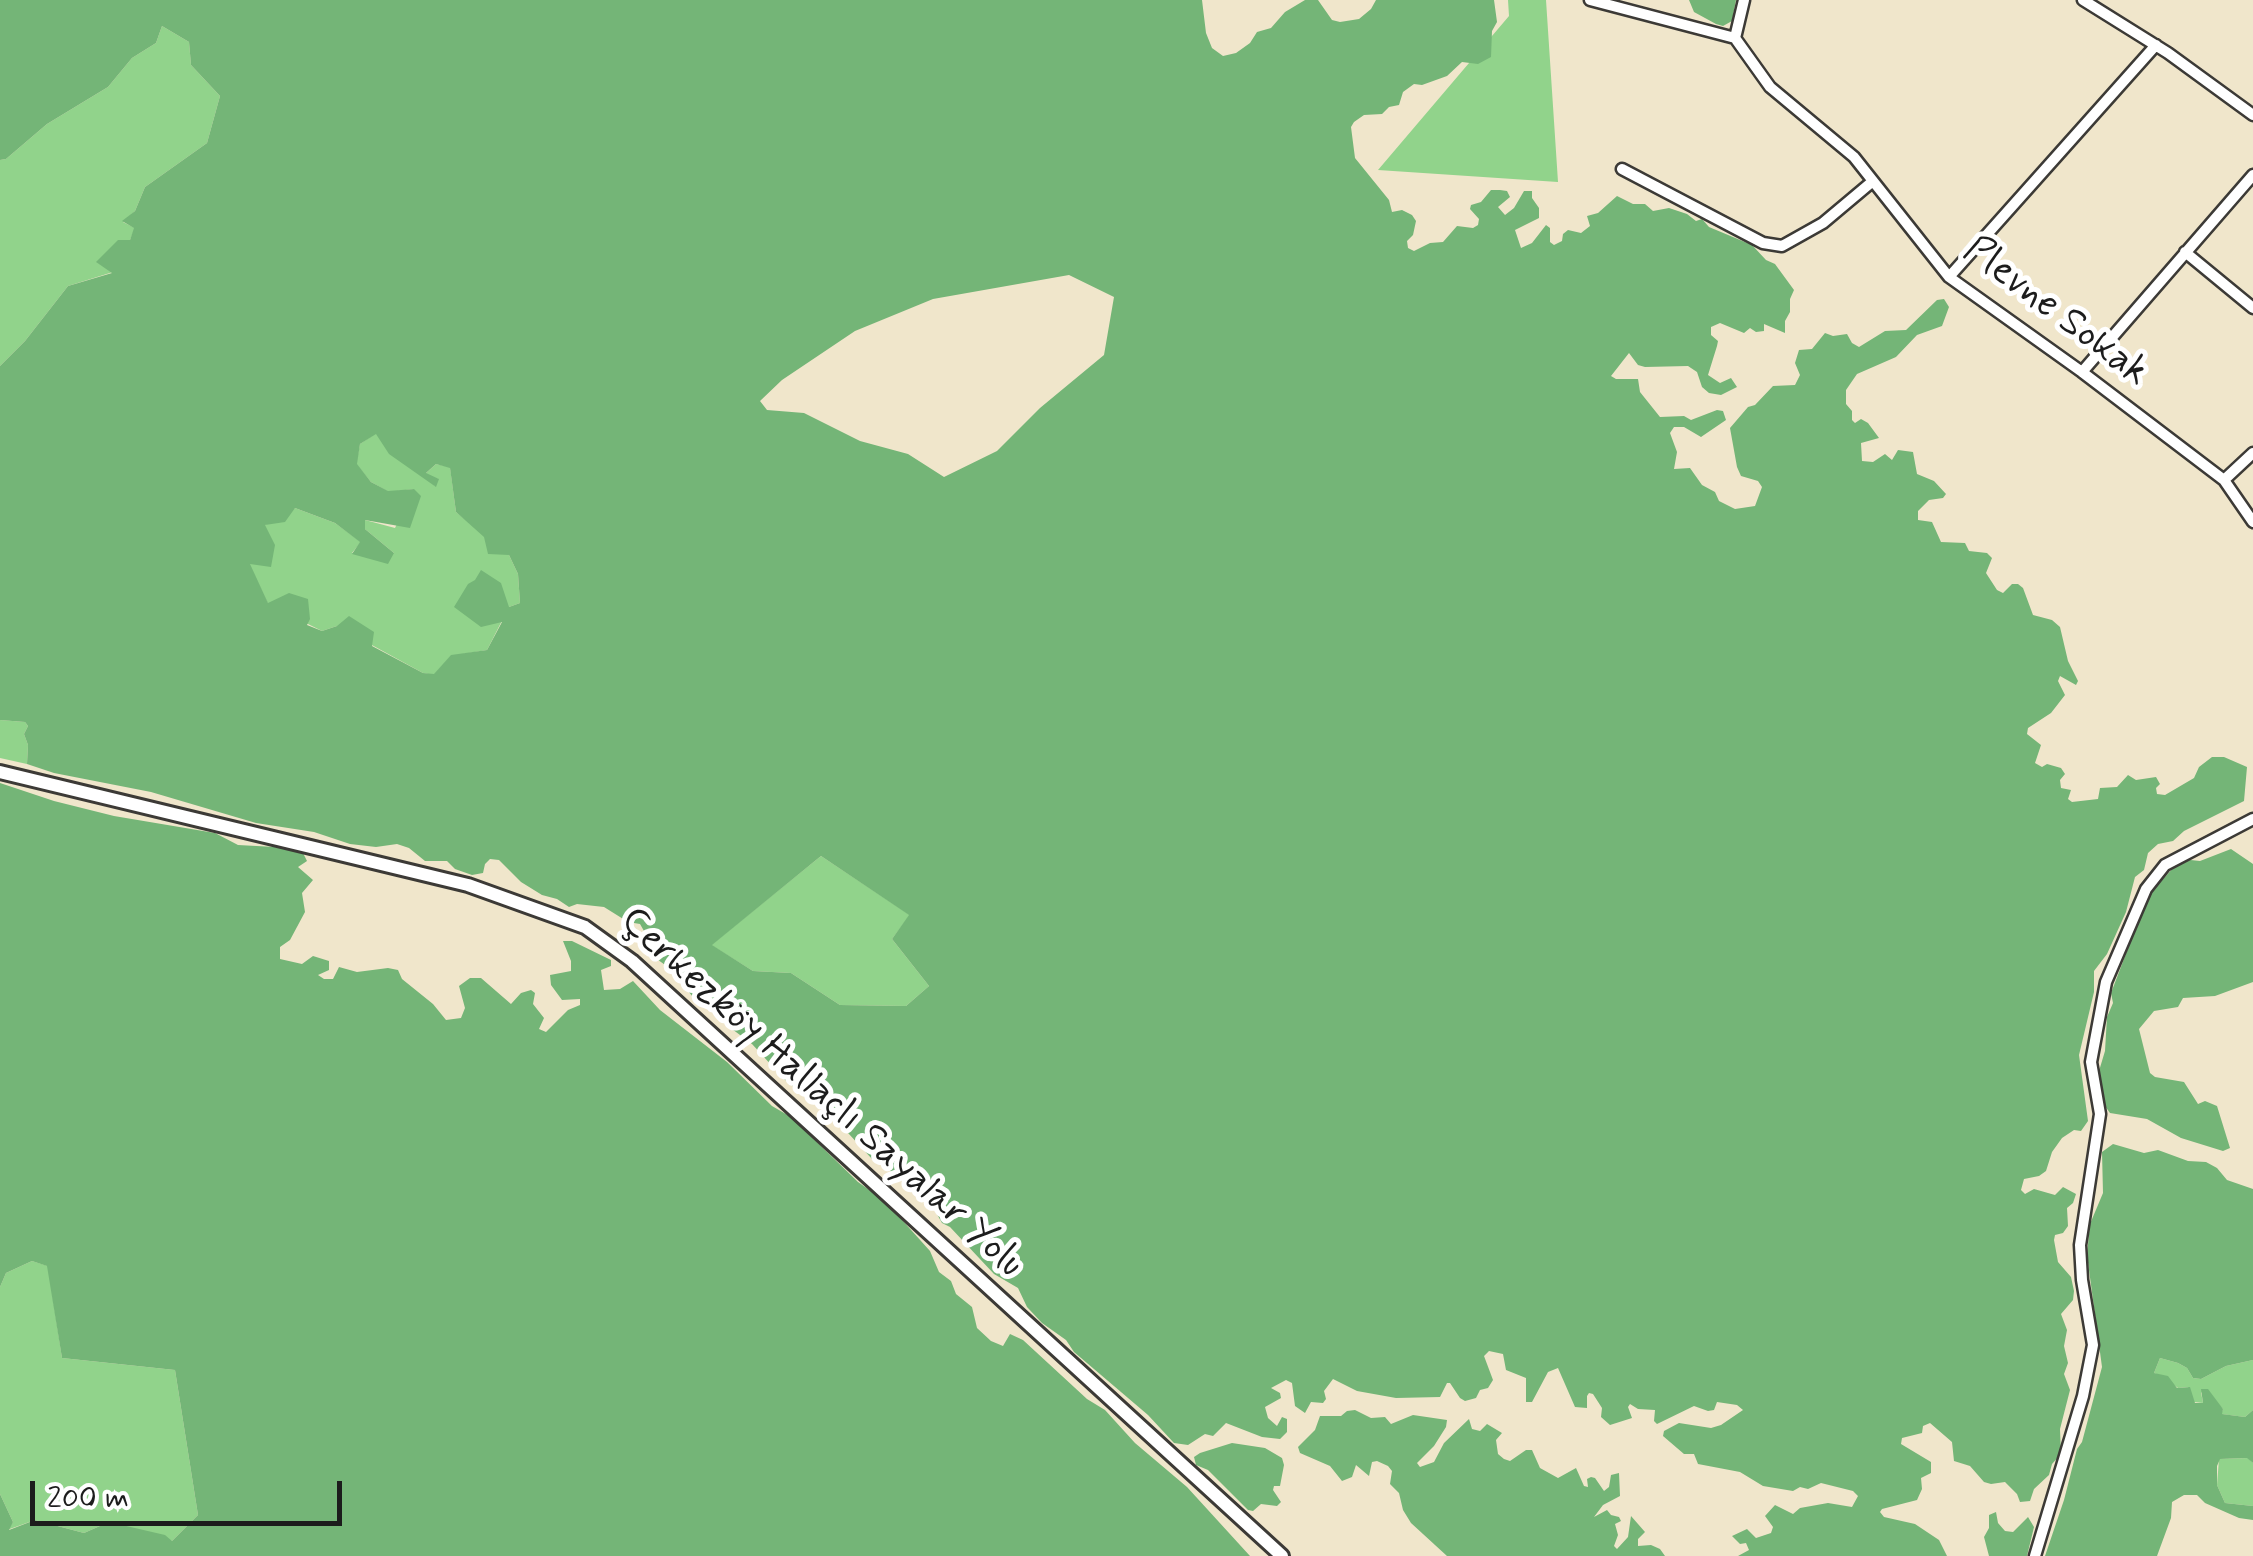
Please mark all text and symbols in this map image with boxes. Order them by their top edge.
street label: Plevne Sokak [1953,228,2157,398]
street label: Çerkezköy Hallaçlı Sayalar Yolu [607,899,1033,1289]
scale bar [35,1461,348,1523]
text: 200 m [47,1479,129,1518]

